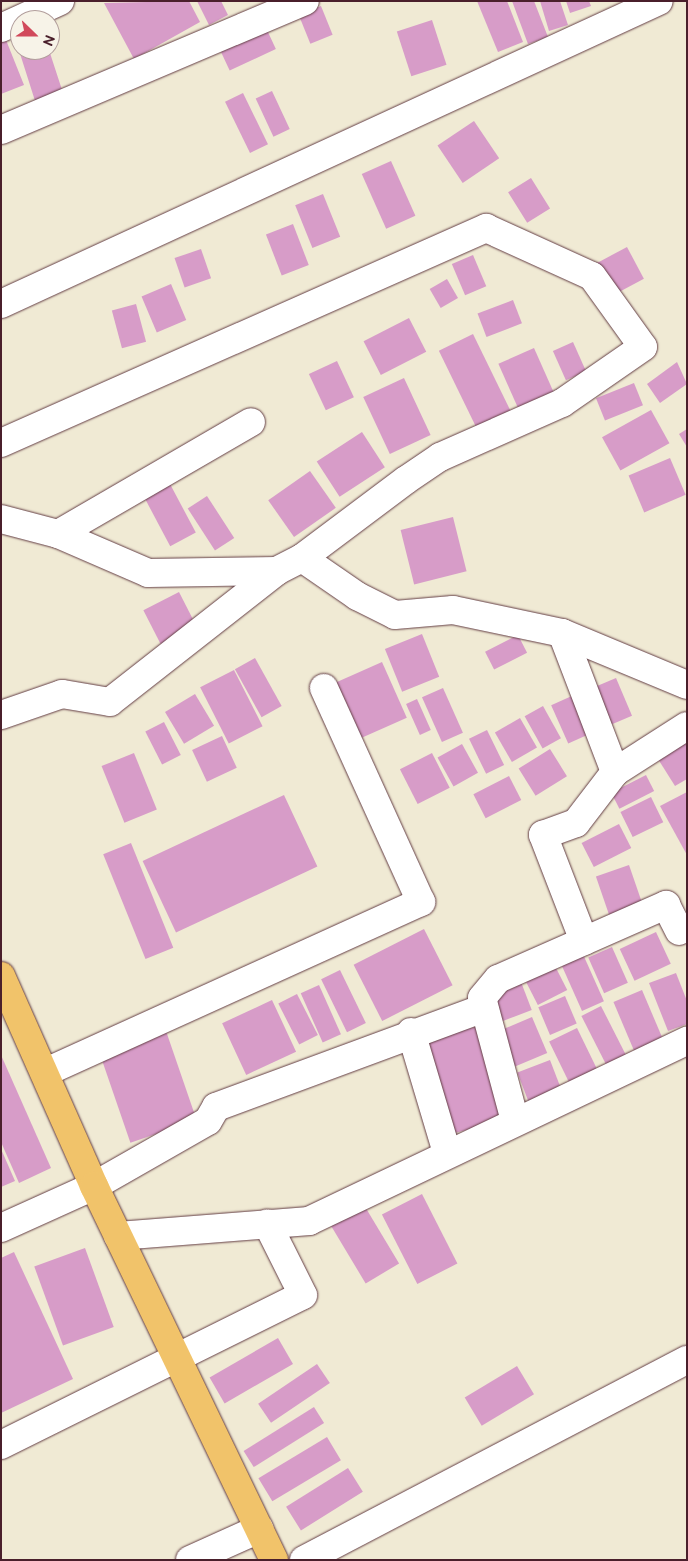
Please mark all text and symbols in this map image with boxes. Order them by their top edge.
north arrow [10,10,60,60]
text: N [39,32,58,48]

